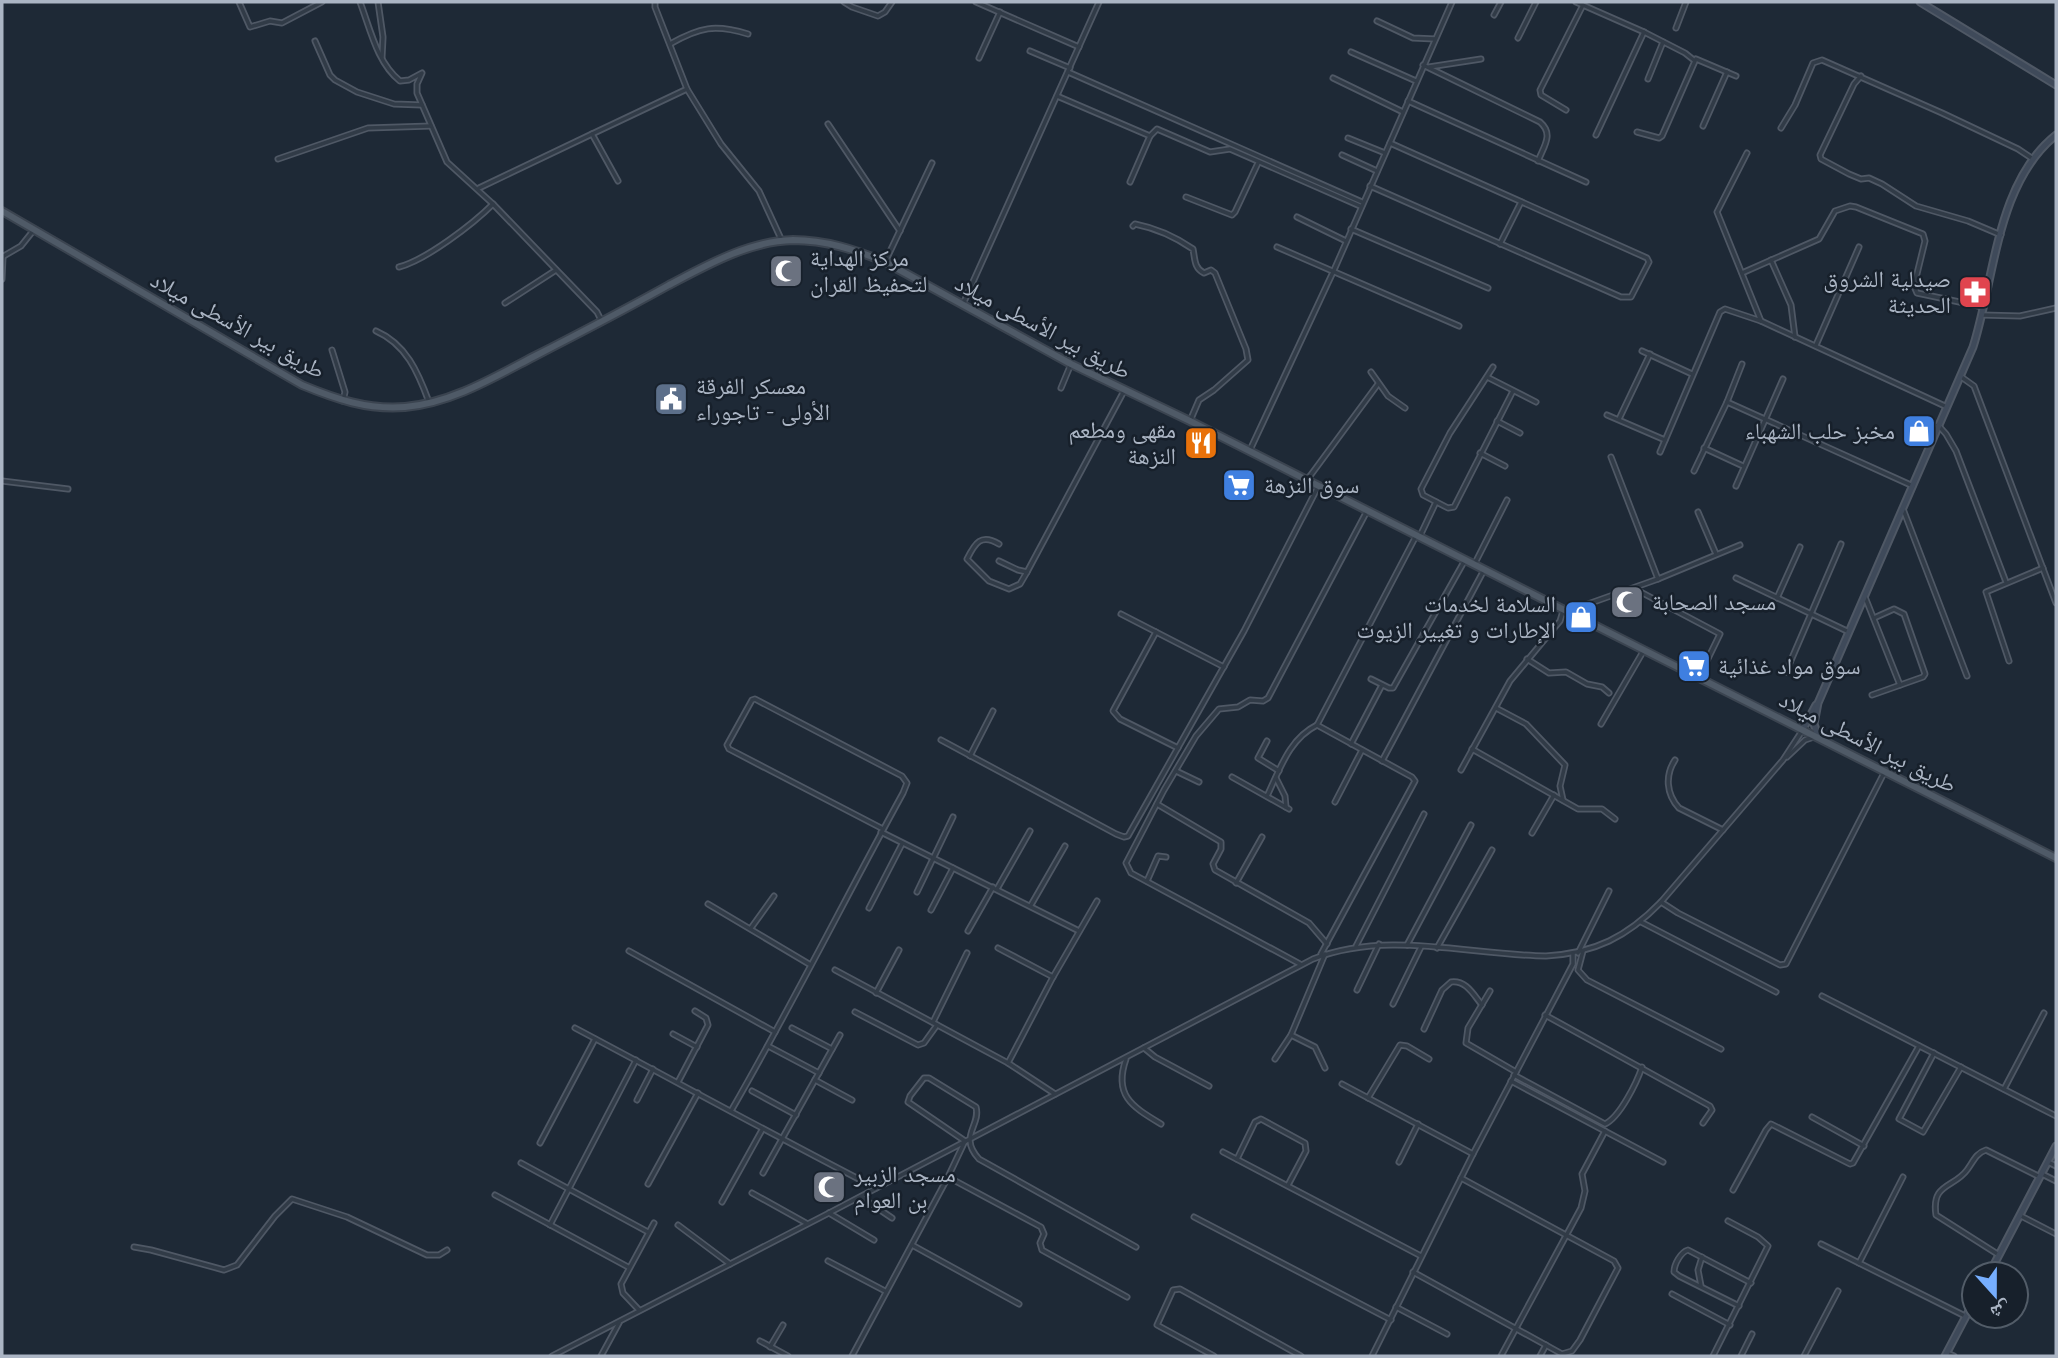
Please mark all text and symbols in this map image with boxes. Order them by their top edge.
place label: مركز الهداية لتحفيظ القران [810,243,927,298]
mosque icon: مركز الهداية لتحفيظ القران [767,252,805,290]
place label: صيدلية الشروق الحديثة [1823,264,1951,319]
street label: طريق بير الأسطى ميلاد [146,265,331,385]
street label: طريق بير الأسطى ميلاد [950,268,1136,385]
pharmacy icon: صيدلية الشروق الحديثة [1956,273,1994,311]
place label: معسكر الفرقة الأولى - تاجوراء [696,371,830,426]
public building icon: معسكر الفرقة الأولى - تاجوراء [652,380,690,418]
shop icon: مخبز حلب الشهباء [1900,412,1938,450]
place label: مقهى ومطعم النزهة [1068,415,1176,470]
place label: مخبز حلب الشهباء [1745,416,1895,445]
restaurant icon: مقهى ومطعم النزهة [1182,424,1220,462]
supermarket icon: سوق النزهة [1220,466,1258,504]
place label: سوق النزهة [1264,470,1360,499]
mosque icon: مسجد الصحابة [1608,583,1646,621]
place label: مسجد الصحابة [1652,587,1776,616]
place label: السلامة لخدمات الإطارات و تغيير الزيوت [1357,589,1556,644]
shop icon: السلامة لخدمات الإطارات و تغيير الزيوت [1562,598,1600,636]
supermarket icon: سوق مواد غذائية [1675,647,1713,685]
place label: سوق مواد غذائية [1718,651,1861,680]
street label: طريق بير الأسطى ميلاد [1775,684,1962,799]
place label: مسجد الزبير بن العوام [853,1159,956,1216]
mosque icon: مسجد الزبير بن العوام [810,1168,848,1206]
north arrow [1960,1260,2030,1330]
text: ش [1987,1296,2015,1326]

